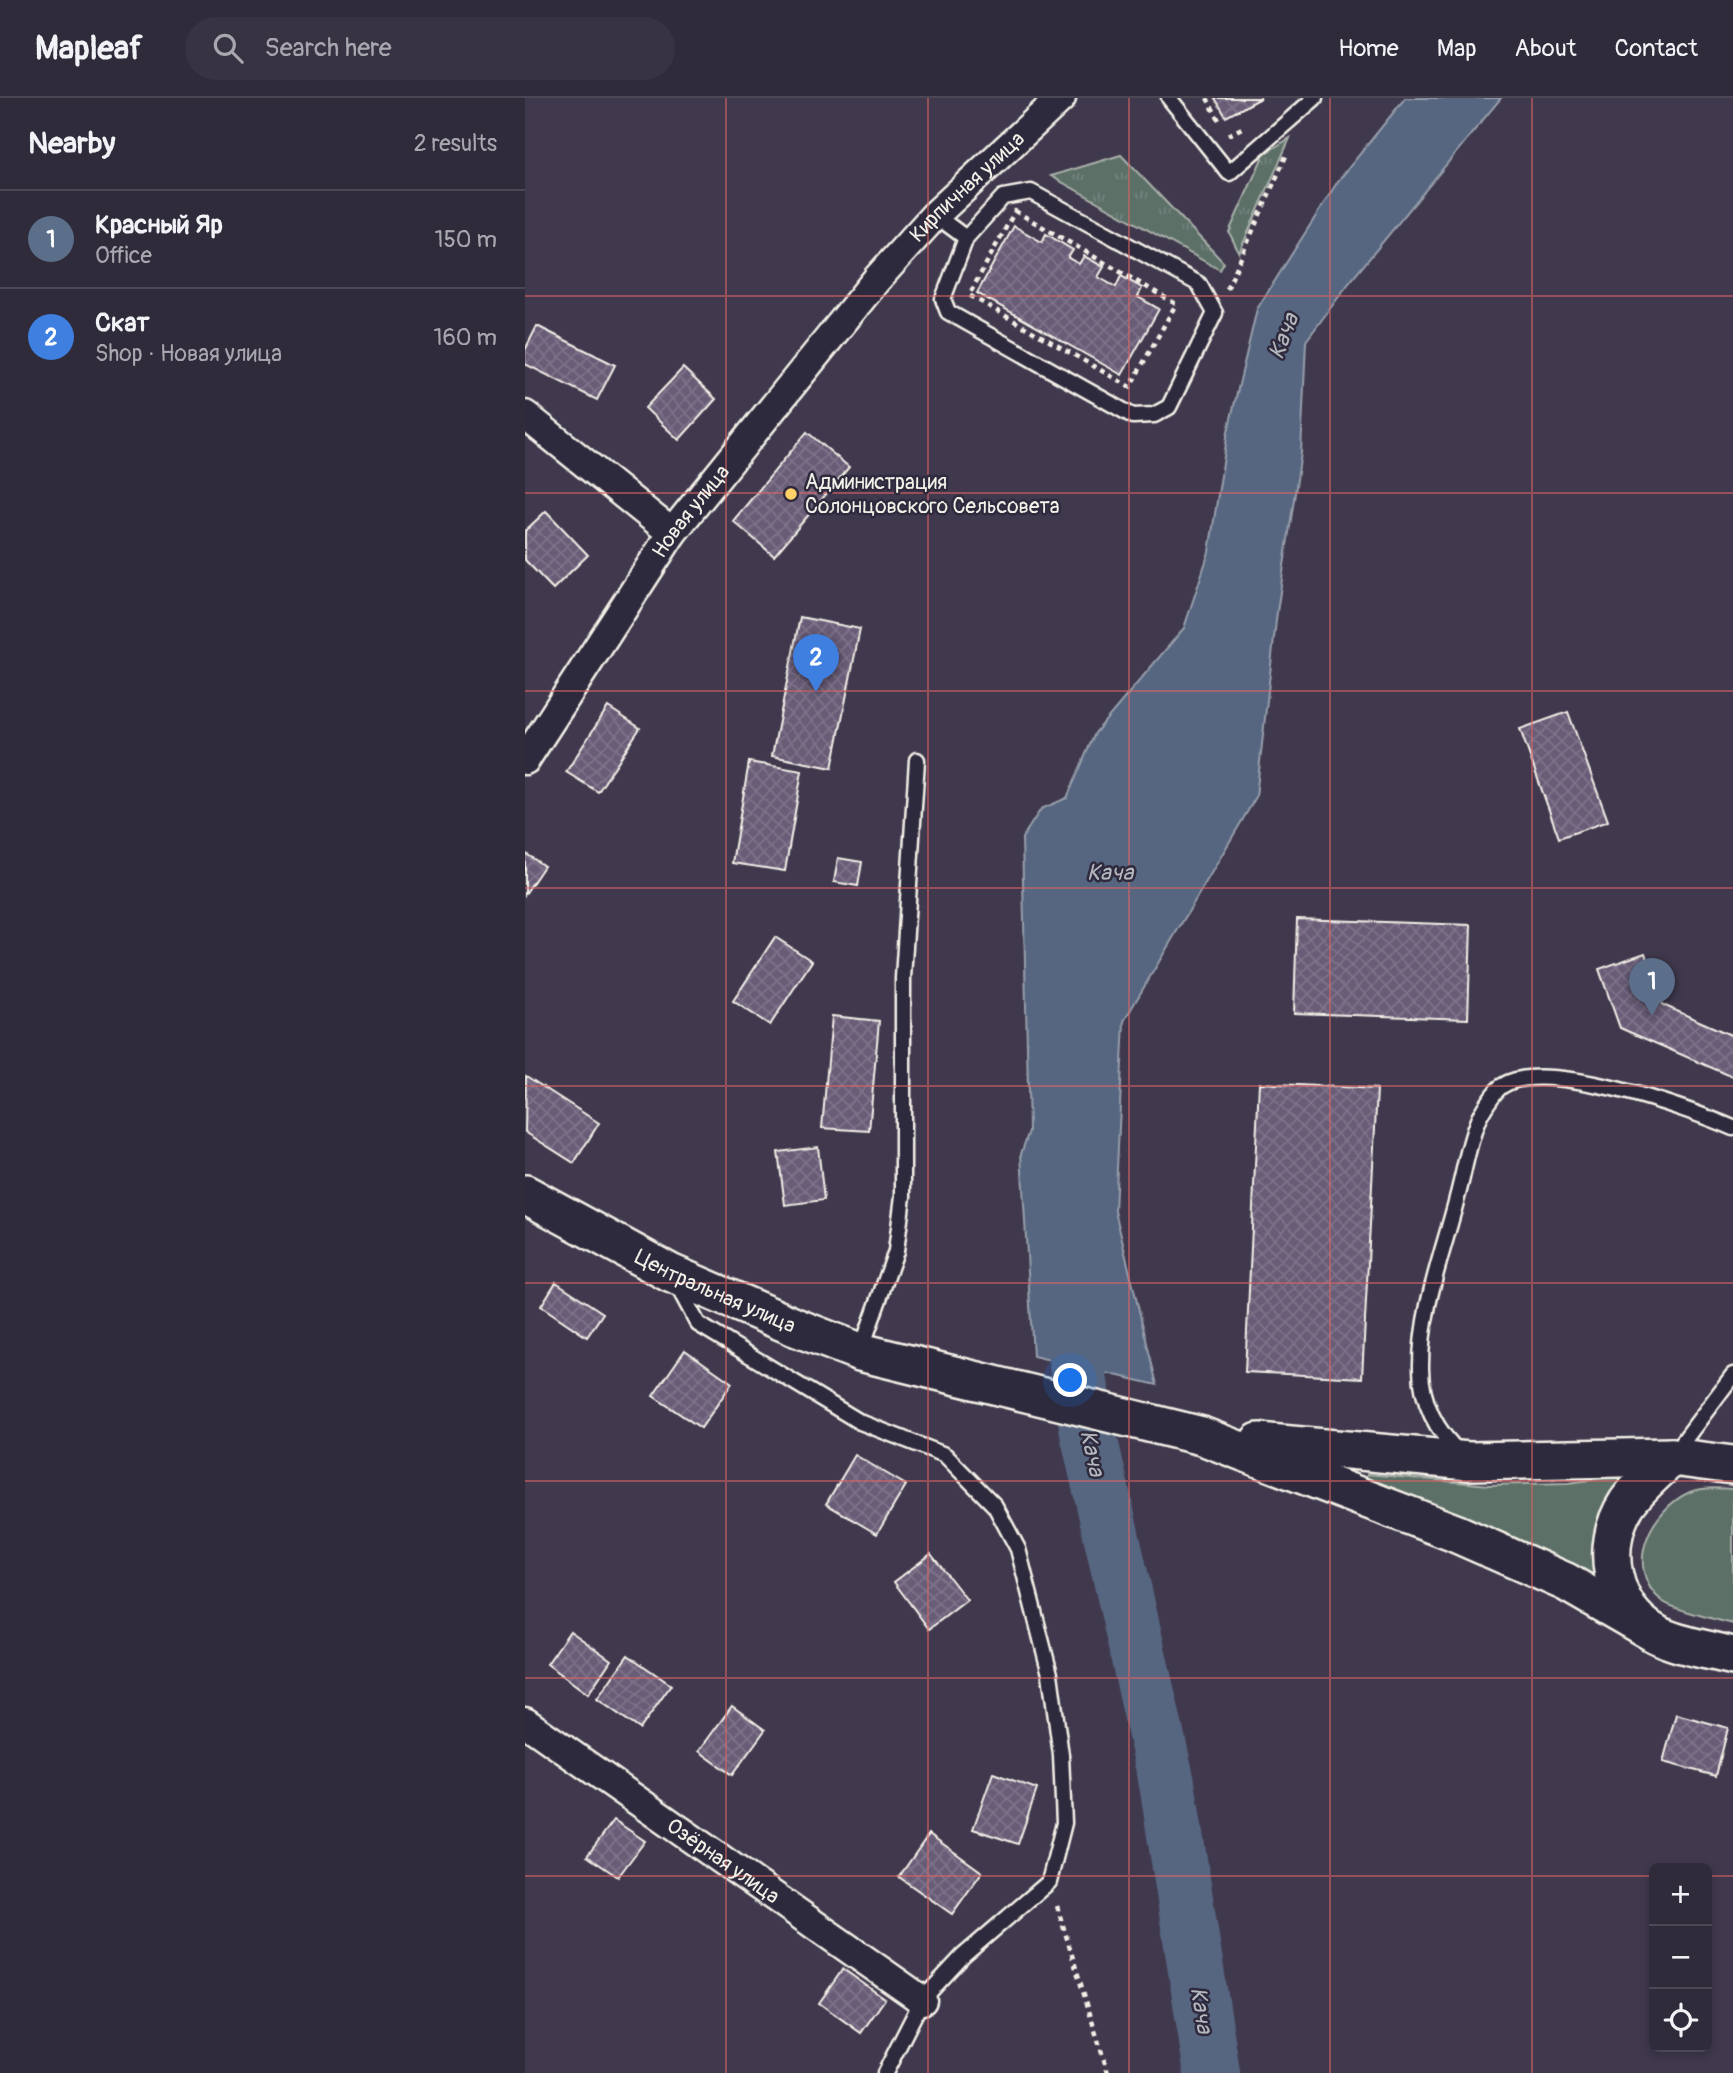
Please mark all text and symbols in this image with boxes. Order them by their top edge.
search box [185,17,675,80]
text: Mapleaf [35,28,143,69]
icon: search [209,29,247,67]
text: Search here [265,32,392,64]
text: Home [1338,34,1399,63]
text: Map [1437,34,1477,63]
text: About [1515,34,1577,63]
text: Contact [1615,34,1698,63]
text: Nearby [28,125,115,162]
street label: Кирпичная улица [904,126,1030,248]
text: 2 results [414,129,497,158]
text: Красный Яр [95,209,223,241]
text: 1 [47,225,56,254]
text: 150 m [434,225,497,254]
text: Office [95,241,152,270]
text: Скат [95,307,150,339]
water label: Кача [1262,308,1306,363]
text: 2 [45,323,57,352]
text: 160 m [433,323,497,352]
text: Shop · Новая улица [95,339,282,368]
street label: Новая улица [646,459,736,563]
place label: Администрация Солонцовского Сельсовета [805,469,1060,520]
marker: Администрация Солонцовского Сельсовета [783,486,799,502]
pin: 2 [793,634,839,692]
water label: Кача [1087,858,1134,887]
pin: 1 [1629,958,1675,1016]
street label: Центральная улица [630,1243,800,1340]
your location [1053,1363,1087,1397]
water label: Кача [1074,1427,1112,1480]
street label: Озёрная улица [661,1812,785,1910]
map controls [1649,1863,1712,2052]
button: + [1649,1863,1712,1926]
button: − [1649,1926,1712,1989]
water label: Кача [1184,1985,1220,2036]
button: locate [1649,1989,1712,2052]

